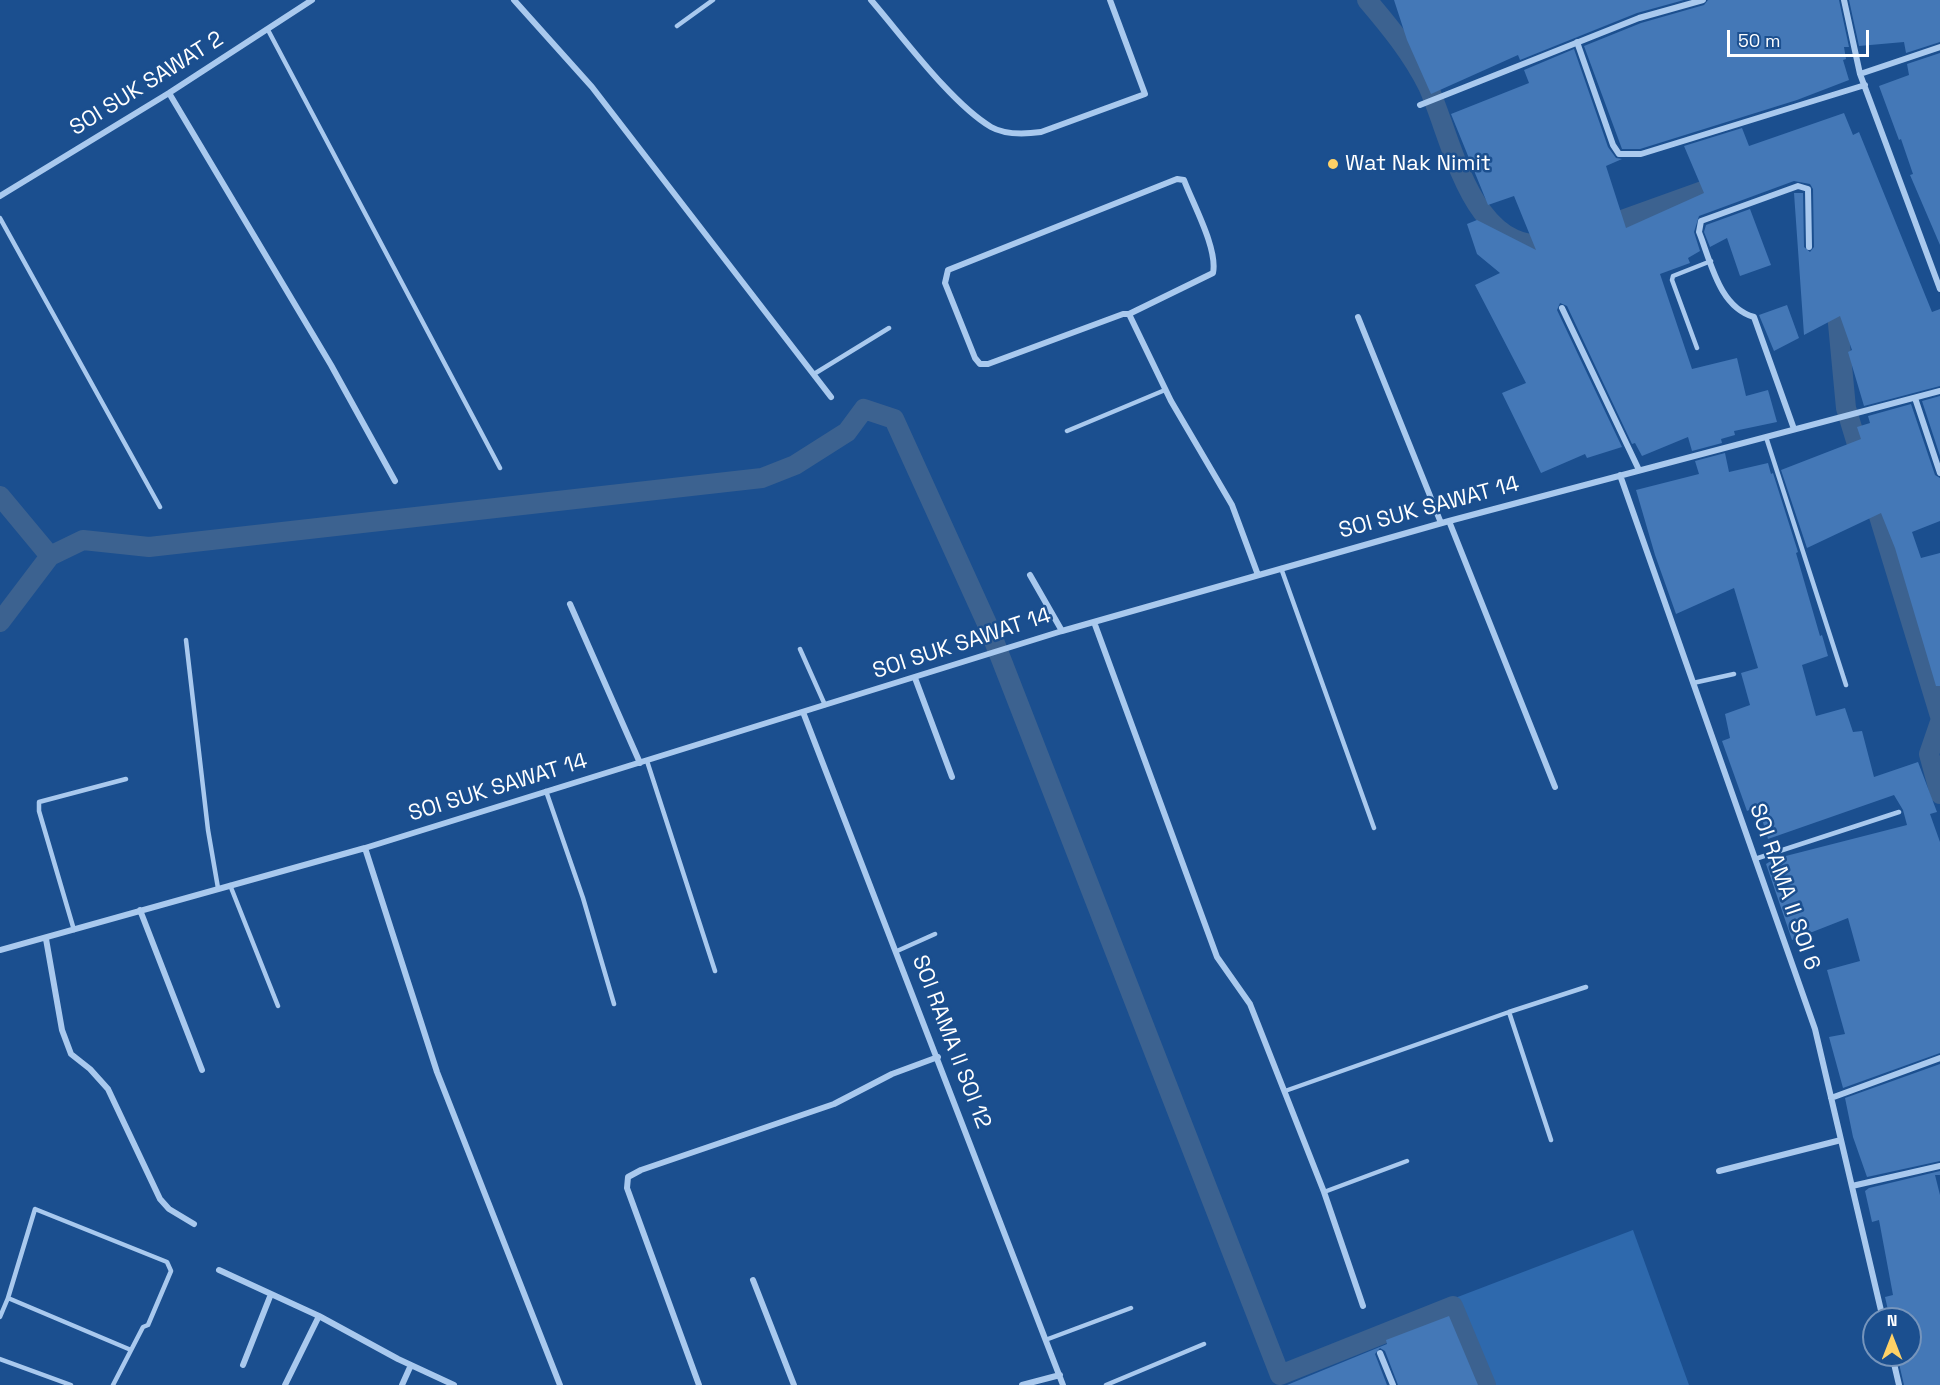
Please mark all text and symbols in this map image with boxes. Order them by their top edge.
scale bar [1730,18,1872,56]
street label: SOI SUK SAWAT 2 [65,26,229,142]
text: 50 m [1738,29,1780,52]
place label: Wat Nak Nimit [1345,151,1491,177]
marker: Wat Nak Nimit [1326,157,1340,171]
street label: SOI SUK SAWAT 14 [1336,471,1522,545]
street label: SOI SUK SAWAT 14 [870,603,1054,685]
street label: SOI SUK SAWAT 14 [405,748,591,828]
street label: SOI RAMA II SOI 6 [1743,800,1825,974]
street label: SOI RAMA II SOI 12 [906,952,996,1132]
north arrow [1862,1307,1922,1367]
text: N [1887,1310,1897,1331]

